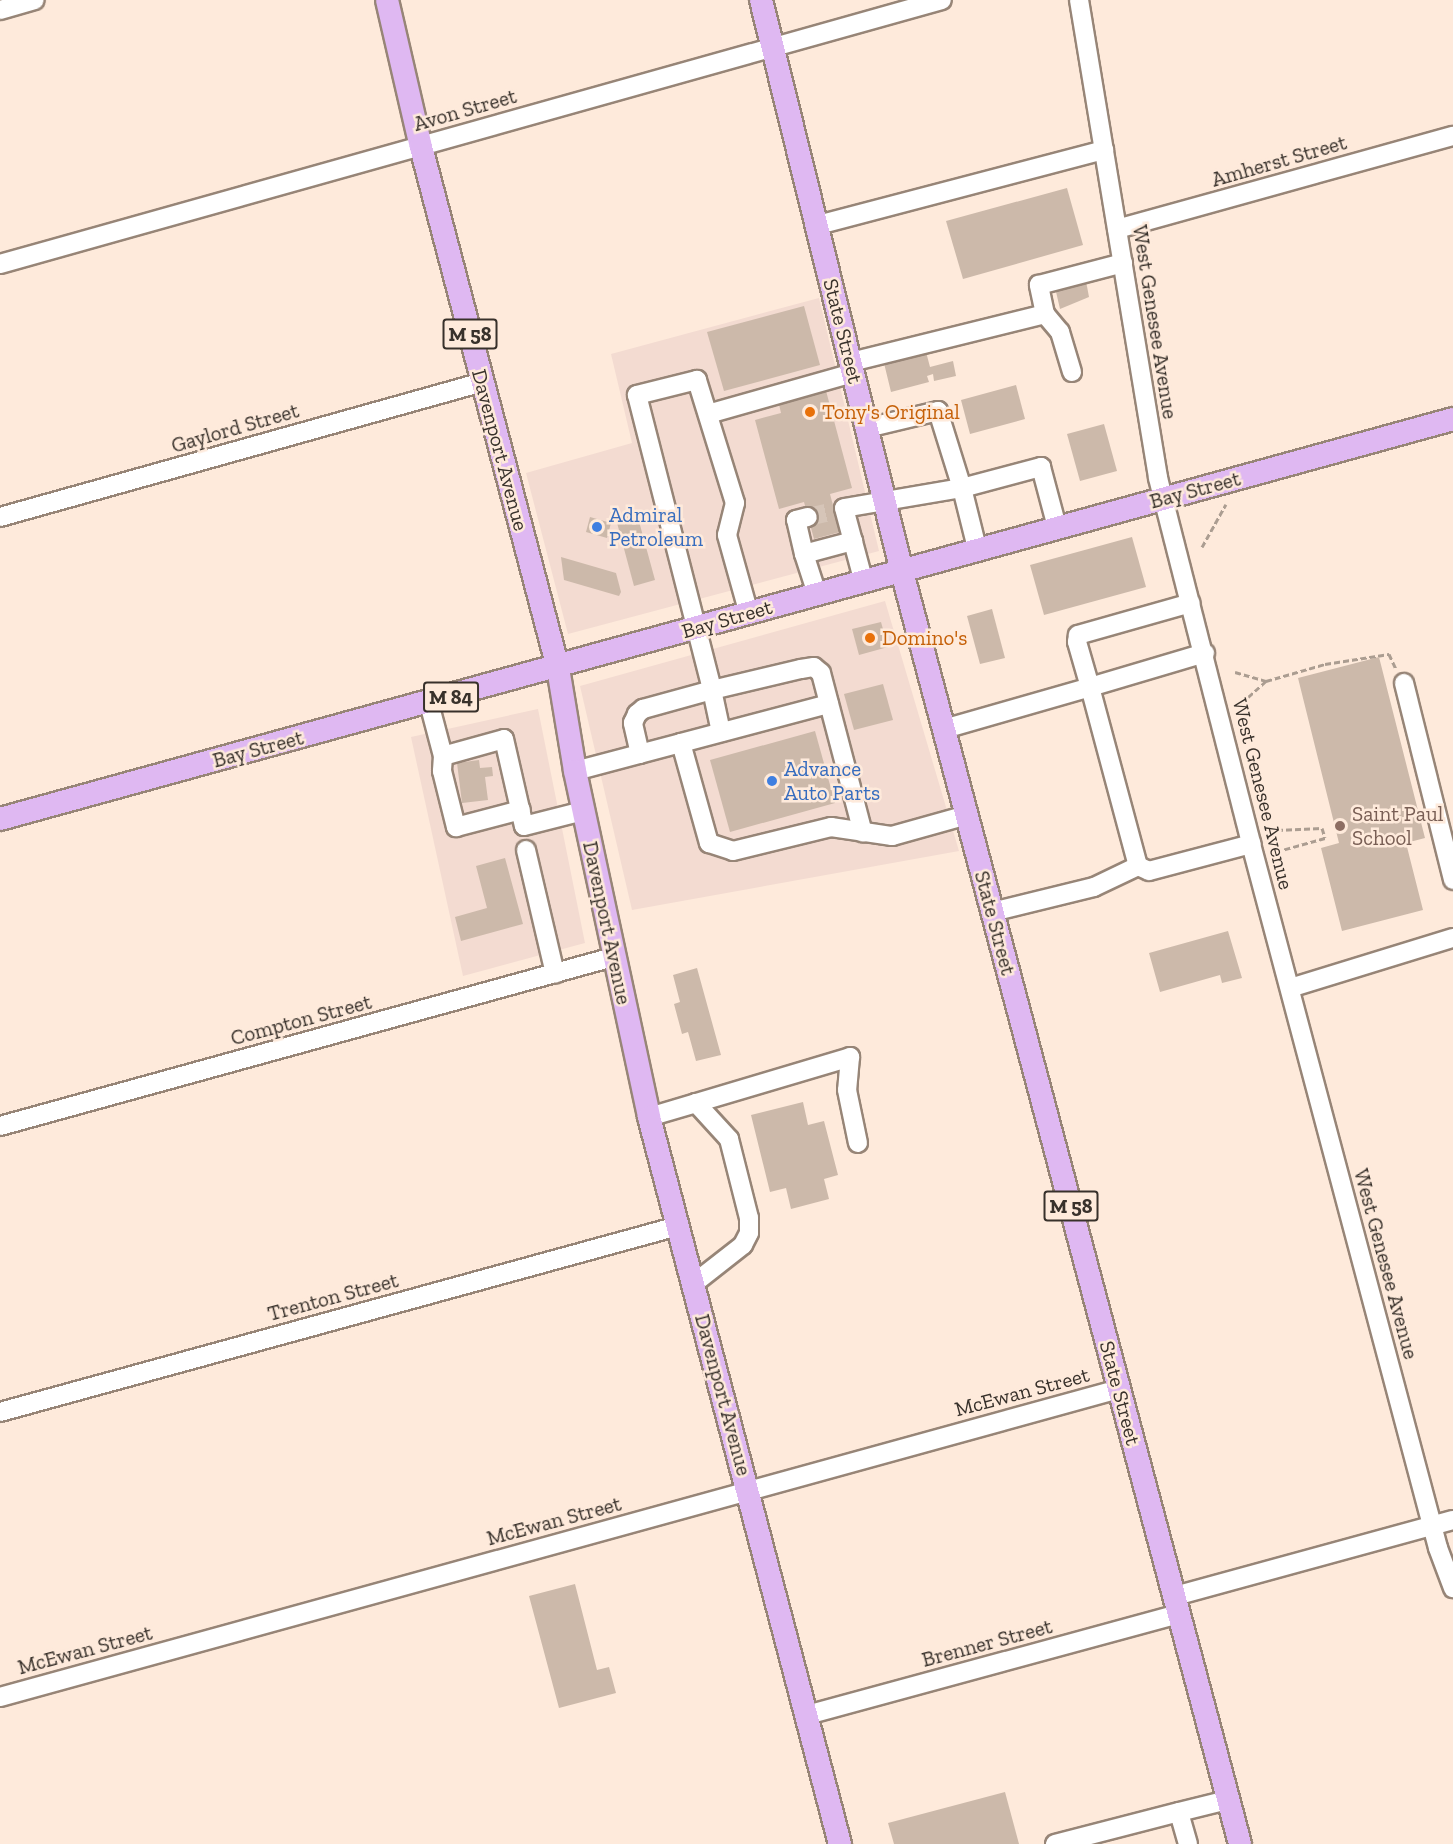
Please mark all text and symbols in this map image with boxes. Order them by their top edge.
street label: Avon Street [411,83,519,137]
street label: Amherst Street [1209,130,1349,192]
street label: West Genesee Avenue [1127,223,1183,421]
street label: State Street [818,276,868,386]
road number: M 58 [442,317,498,351]
street label: Davenport Avenue [466,366,534,534]
street label: Gaylord Street [168,398,302,458]
place label: Tony's Original [822,399,960,425]
marker: Tony's Original [803,405,817,419]
street label: Bay Street [1147,466,1243,514]
place label: Admiral Petroleum [609,502,703,552]
marker: Admiral Petroleum [590,520,604,534]
street label: Bay Street [679,594,775,644]
place label: Domino's [882,625,967,651]
marker: Domino's [863,631,877,645]
road number: M 84 [422,680,480,714]
street label: West Genesee Avenue [1227,695,1299,893]
street label: Bay Street [210,725,306,773]
place label: Advance Auto Parts [784,756,880,806]
marker: Advance Auto Parts [765,774,779,788]
place label: Saint Paul School [1352,801,1443,851]
marker: Saint Paul School [1333,819,1347,833]
street label: Davenport Avenue [577,839,637,1007]
street label: State Street [969,868,1021,978]
street label: Compton Street [228,989,374,1051]
street label: West Genesee Avenue [1348,1166,1424,1362]
road number: M 58 [1042,1189,1100,1223]
street label: Trenton Street [265,1267,401,1327]
street label: Davenport Avenue [689,1311,757,1479]
street label: State Street [1094,1338,1146,1448]
street label: McEwan Street [952,1362,1092,1422]
street label: McEwan Street [484,1491,624,1551]
street label: Brenner Street [919,1613,1055,1673]
street label: McEwan Street [15,1620,155,1680]

